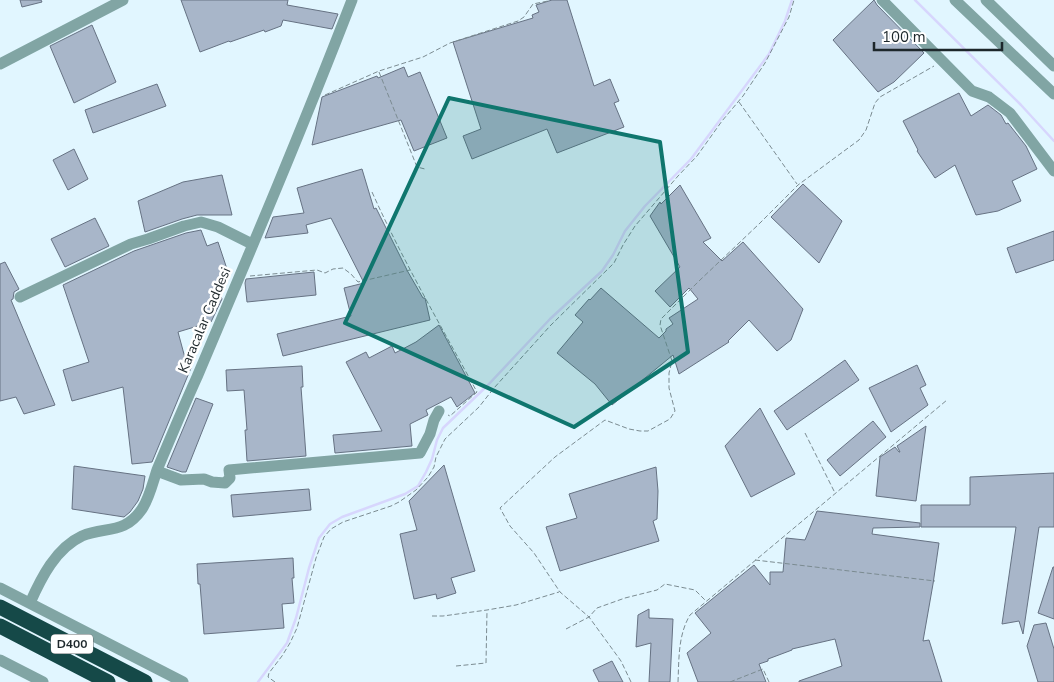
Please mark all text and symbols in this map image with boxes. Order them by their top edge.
scale bar [874,20,1002,52]
text: 100 m [882,27,926,47]
street label: Karacalar Caddesi [174,265,235,376]
road number: D400 [51,634,93,654]

